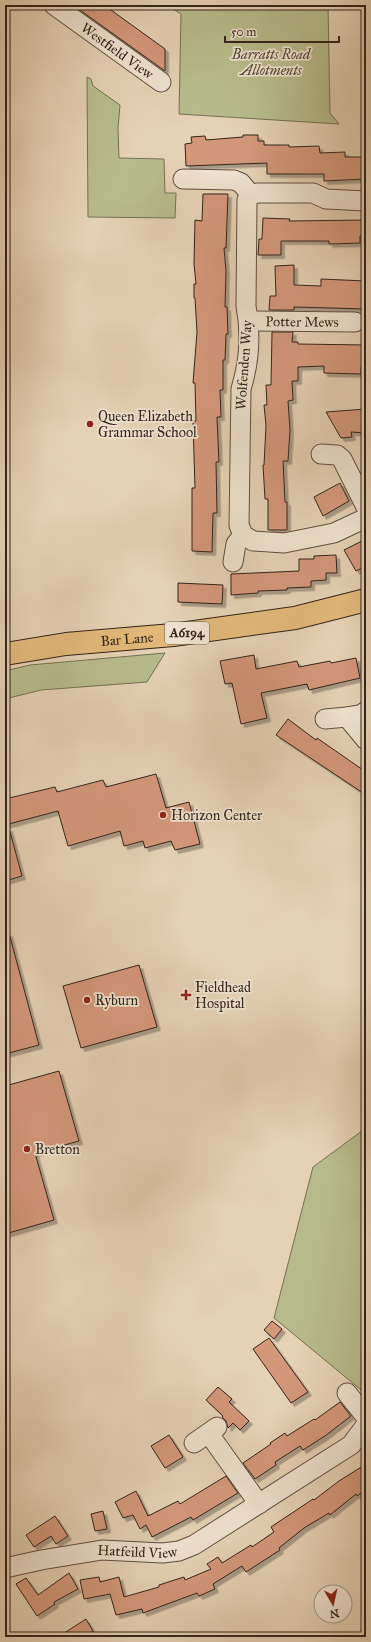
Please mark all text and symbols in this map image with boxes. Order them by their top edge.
scale bar [225,18,339,44]
street label: Westfield View [78,19,157,83]
text: 50 m [231,25,256,39]
park label: Barratts Road Allotments [231,46,312,79]
street label: Potter Mews [265,313,339,330]
street label: Wolfenden Way [232,319,256,410]
place label: Queen Elizabeth Grammar School [98,408,197,441]
marker: Queen Elizabeth Grammar School [85,419,95,429]
road number: A6194 [165,622,209,644]
street label: Bar Lane [100,628,154,650]
place label: Horizon Center [171,807,263,824]
marker: Horizon Center [158,810,168,820]
place label: Fieldhead Hospital [195,979,251,1012]
marker: Fieldhead Hospital [180,989,192,1001]
place label: Ryburn [95,992,139,1009]
marker: Ryburn [82,995,92,1005]
place label: Bretton [35,1141,80,1158]
marker: Bretton [22,1144,32,1154]
street label: Hatfeild View [97,1541,179,1562]
north arrow [313,1584,353,1624]
text: N [328,1606,340,1621]

